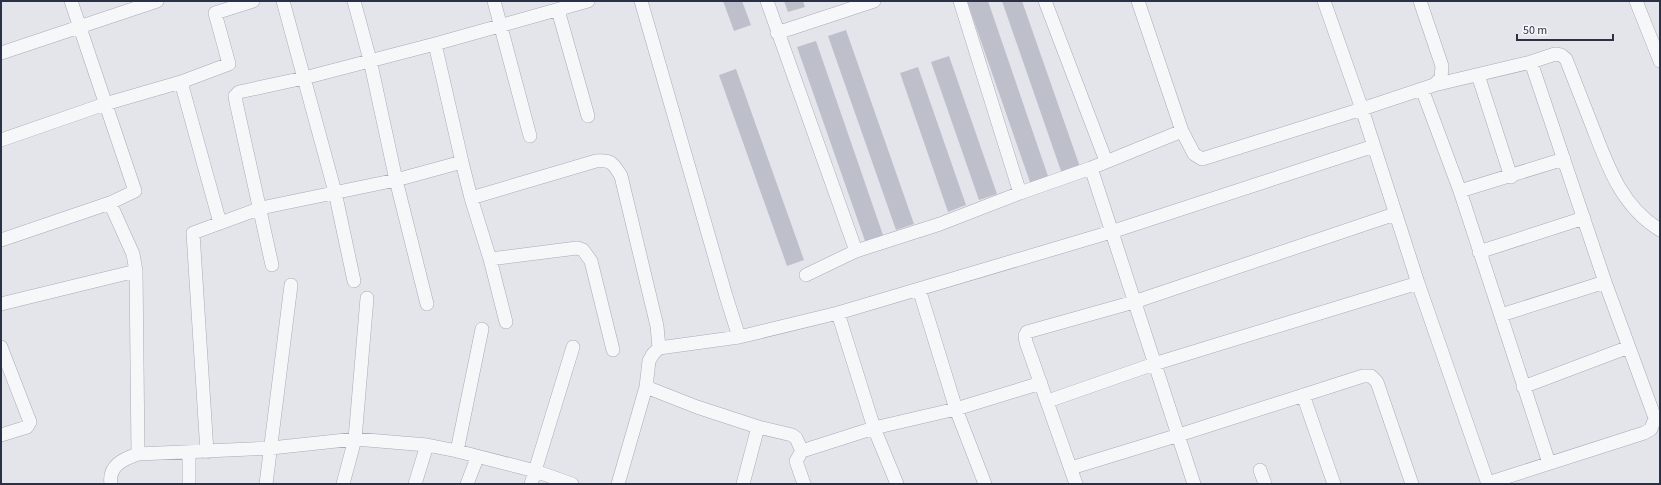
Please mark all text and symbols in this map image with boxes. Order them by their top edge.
scale bar [1517,16,1613,42]
text: 50 m [1523,22,1547,39]

